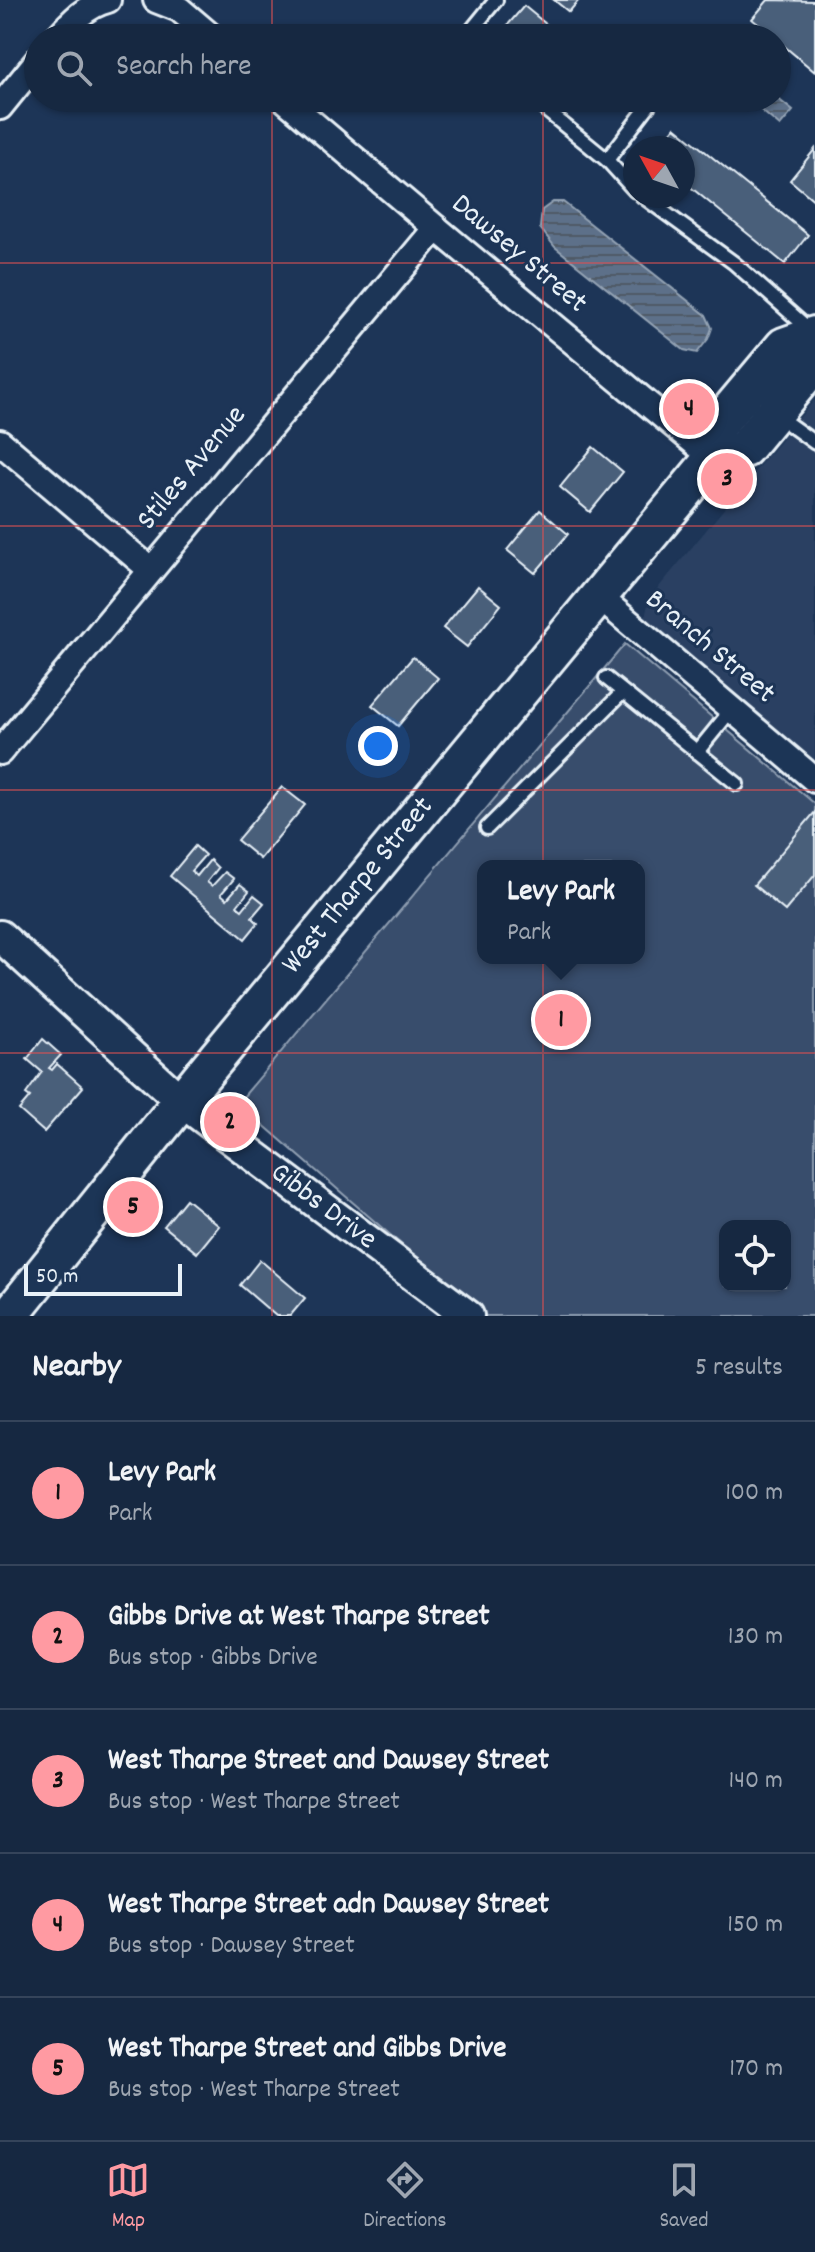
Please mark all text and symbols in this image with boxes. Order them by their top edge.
search box [24,24,791,112]
icon: search [52,46,96,90]
text: Search here [116,47,252,90]
north arrow [623,136,695,208]
street label: Dawsey Street [440,185,596,325]
pin: 4 [663,379,715,439]
street label: Stiles Avenue [128,397,258,541]
pin: 3 [701,449,753,509]
street label: Branch Street [634,580,784,716]
your location [358,726,398,766]
street label: West Tharpe Street [272,788,445,984]
popup [477,860,645,964]
text: Levy Park [507,872,615,915]
text: Park [507,915,551,952]
pin: 1 [535,990,587,1050]
pin: 2 [204,1092,256,1152]
street label: Gibbs Drive [260,1153,385,1262]
pin: 5 [107,1177,159,1237]
map controls [719,1220,791,1292]
button: locate [719,1220,791,1292]
scale bar [24,1260,182,1296]
text: 50 m [36,1262,78,1293]
text: Nearby [32,1344,121,1393]
text: 5 results [695,1350,783,1387]
text: Levy Park [108,1453,216,1496]
text: 1 [55,1475,61,1512]
text: 100 m [725,1475,783,1512]
text: Park [108,1496,152,1533]
text: Gibbs Drive at West Tharpe Street [108,1597,490,1640]
text: 2 [52,1619,64,1656]
text: 130 m [728,1619,783,1656]
text: Bus stop · Gibbs Drive [108,1640,318,1677]
text: West Tharpe Street and Dawsey Street [108,1741,549,1784]
text: 3 [52,1763,64,1800]
text: 140 m [729,1763,783,1800]
text: Bus stop · West Tharpe Street [108,1784,400,1821]
text: West Tharpe Street adn Dawsey Street [108,1885,549,1928]
text: 4 [53,1907,63,1944]
text: 150 m [727,1907,783,1944]
text: Bus stop · Dawsey Street [108,1928,355,1965]
text: West Tharpe Street and Gibbs Drive [108,2029,506,2072]
text: 5 [52,2051,64,2088]
text: 170 m [729,2051,783,2088]
text: Bus stop · West Tharpe Street [108,2072,400,2109]
tab: Map [106,2158,150,2237]
tab: Directions [363,2158,447,2237]
tab: Saved [659,2158,709,2237]

